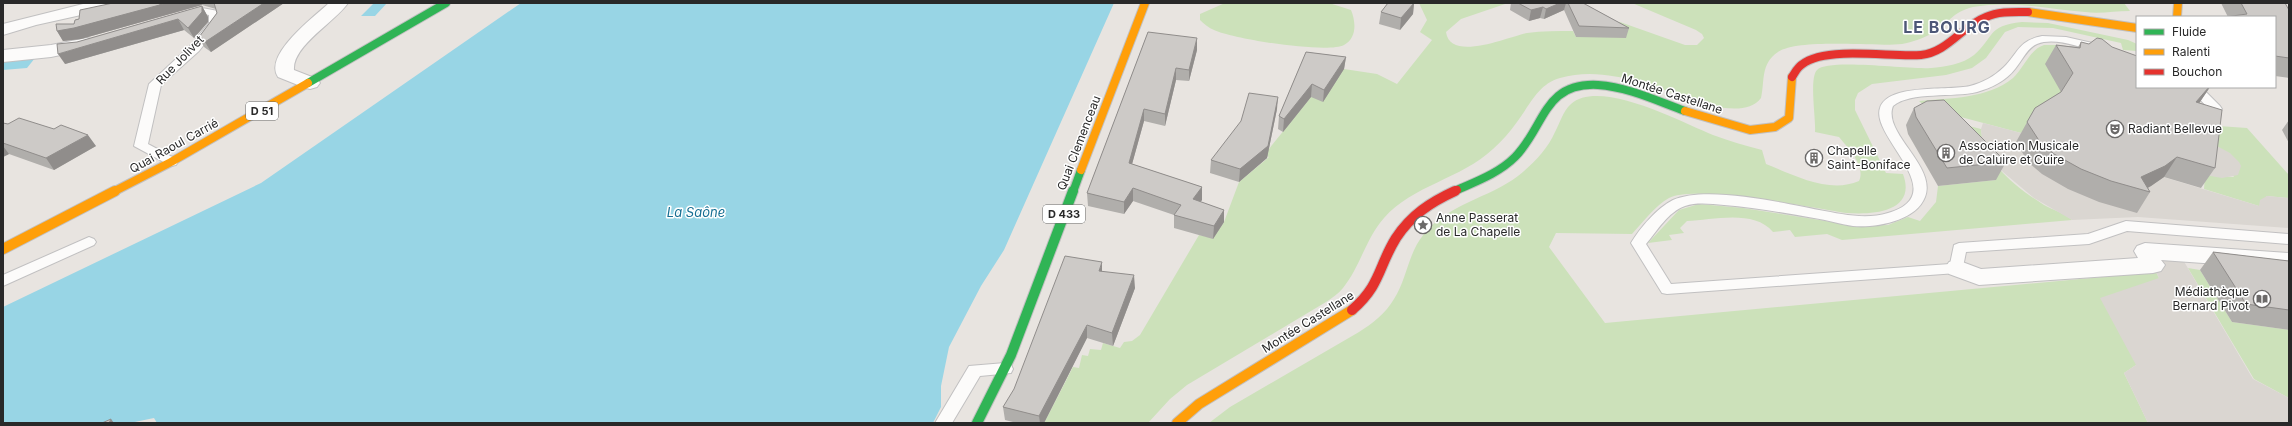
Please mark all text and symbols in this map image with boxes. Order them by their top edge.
legend [2136,16,2276,88]
district label: LE BOURG [1903,17,1991,37]
text: Fluide [2172,24,2206,39]
street label: Rue Jolivet [153,32,207,87]
text: Ralenti [2172,44,2210,59]
text: Bouchon [2172,64,2222,79]
street label: Montée Castellane [1620,70,1725,117]
street label: Quai Clemenceau [1054,93,1104,192]
road number: D 51 [246,102,278,120]
street label: Quai Raoul Carrié [127,115,221,176]
theatre icon: Radiant Bellevue [2105,119,2125,139]
place label: Radiant Bellevue [2128,121,2222,136]
place label: Association Musicale de Caluire et Cuire [1959,138,2079,167]
place label: Chapelle Saint-Boniface [1827,143,1911,172]
building icon: Association Musicale de Caluire et Cuire [1936,143,1956,163]
building icon: Chapelle Saint-Boniface [1804,148,1824,168]
water label: La Saône [667,204,725,220]
road number: D 433 [1043,205,1085,223]
place label: Anne Passerat de La Chapelle [1436,210,1520,239]
place icon: Anne Passerat de La Chapelle [1413,215,1433,235]
place label: Médiathèque Bernard Pivot [2172,284,2249,313]
street label: Montée Castellane [1259,287,1356,356]
library icon: Médiathèque Bernard Pivot [2252,289,2272,309]

